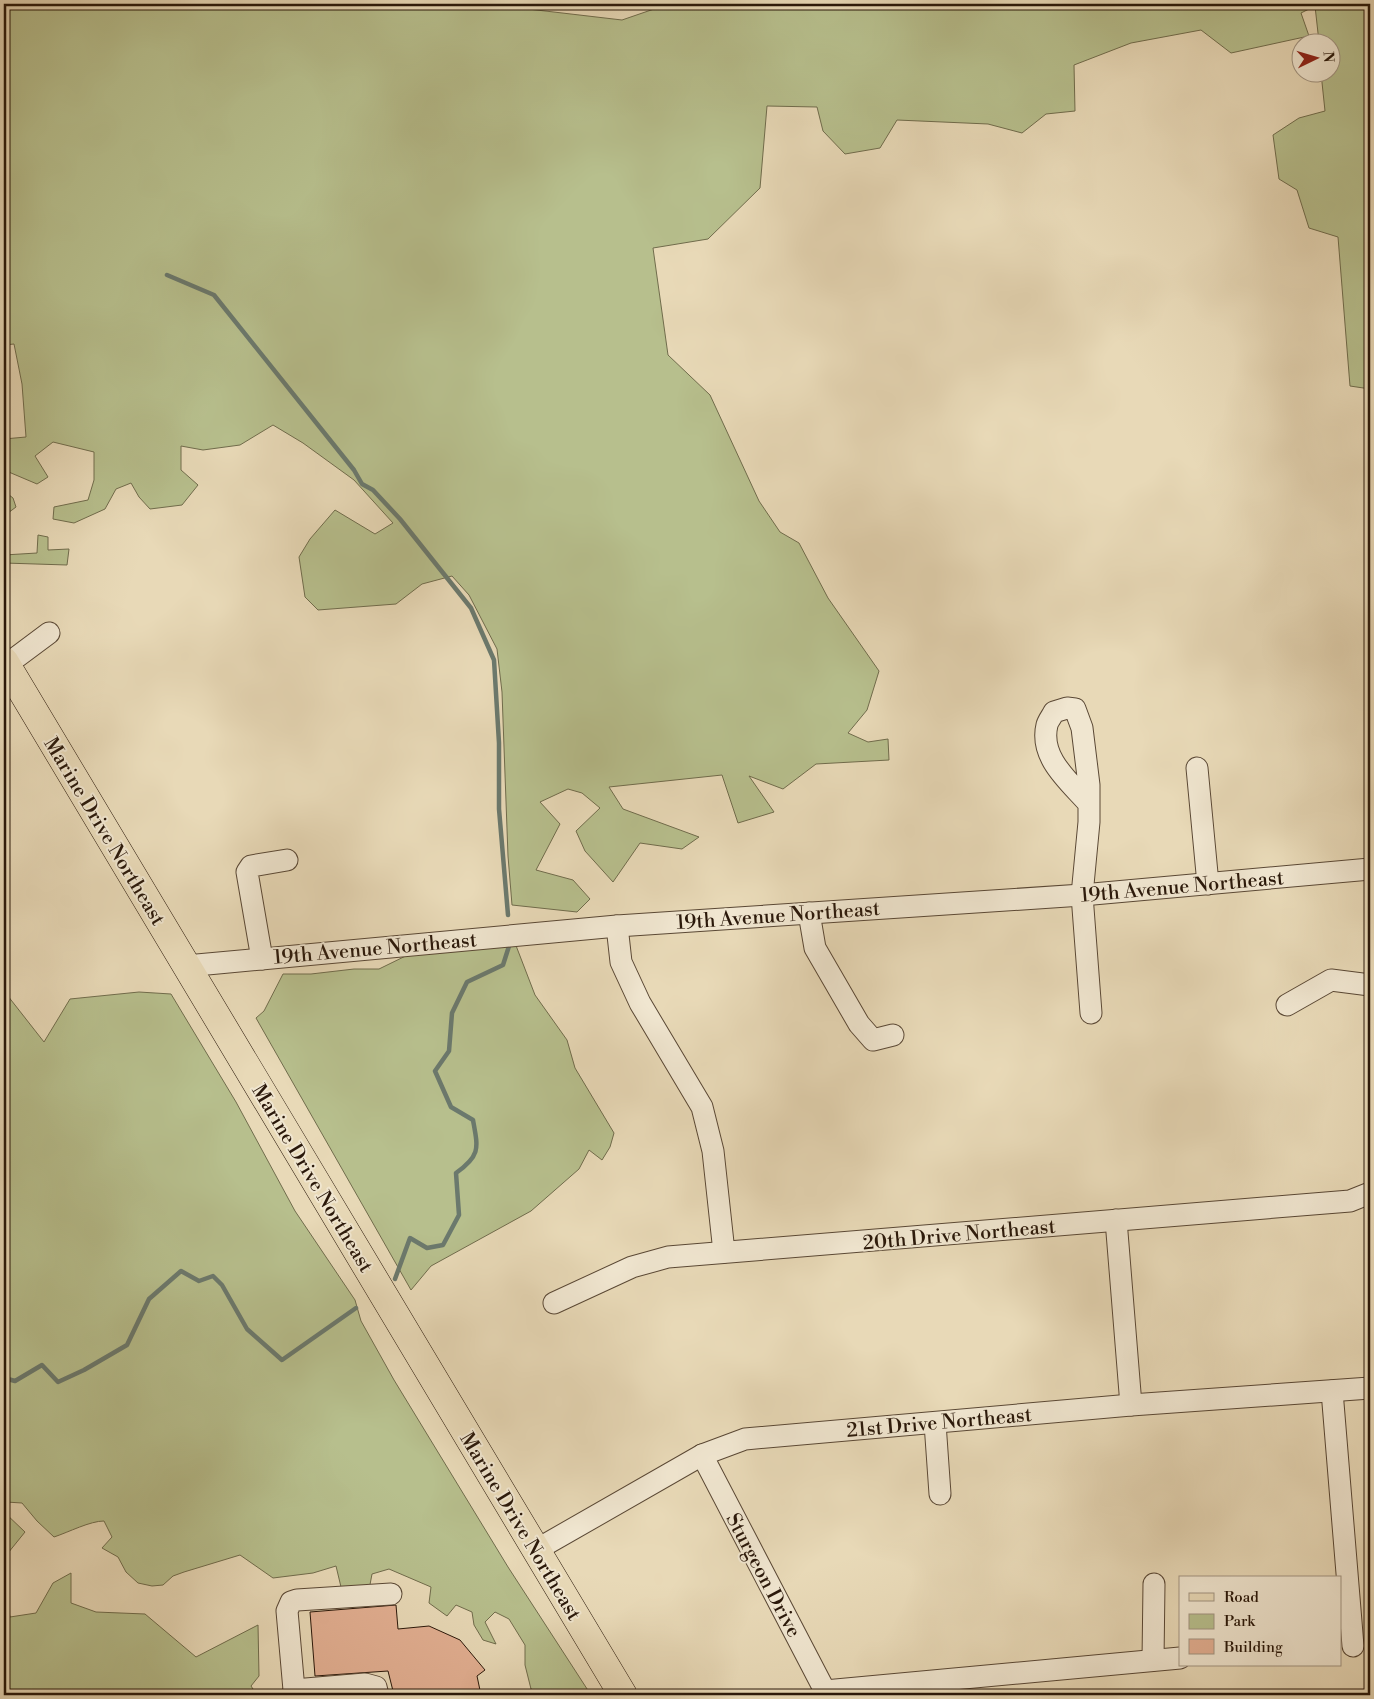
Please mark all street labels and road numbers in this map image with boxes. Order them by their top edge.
street label: Marine Drive Northeast [38,733,170,930]
street label: 19th Avenue Northeast [1079,866,1285,909]
street label: 19th Avenue Northeast [675,897,881,936]
street label: 19th Avenue Northeast [272,928,478,971]
street label: Marine Drive Northeast [246,1080,378,1277]
street label: 20th Drive Northeast [862,1215,1057,1256]
street label: 21st Drive Northeast [845,1403,1033,1444]
street label: Marine Drive Northeast [454,1428,586,1625]
street label: Sturgeon Drive [720,1509,806,1642]

